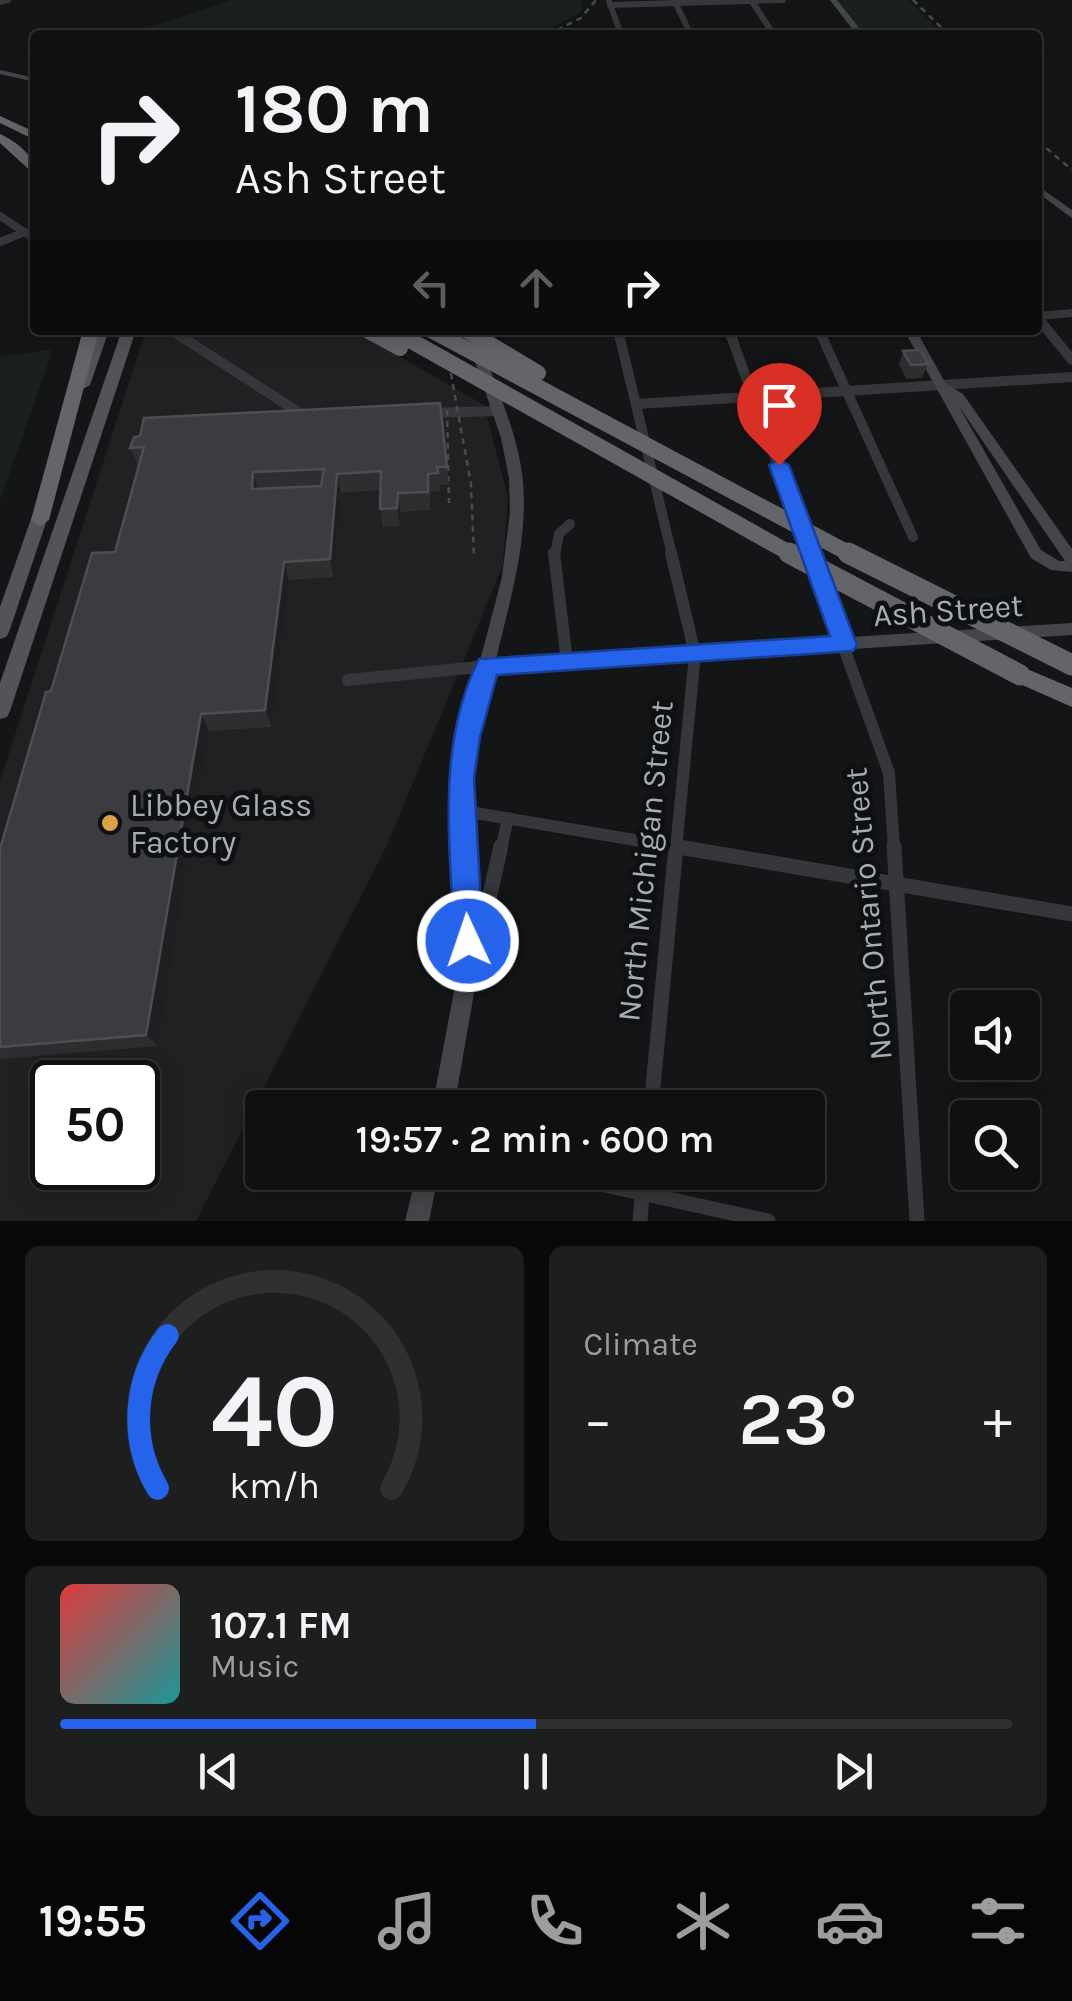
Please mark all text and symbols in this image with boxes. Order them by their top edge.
text: 180 m [235,68,434,150]
icon: right [70,70,200,200]
text: Ash Street [235,152,446,204]
icon: left [404,260,459,315]
icon: ahead [509,260,564,315]
icon: right [614,260,669,315]
pin [737,363,822,466]
icon: arrive [752,378,807,433]
street label: Ash Street [872,587,1024,634]
street label: North Michigan Street [610,699,681,1023]
street label: North Ontario Street [837,766,900,1062]
place label: Libbey Glass Factory [130,787,312,861]
marker: Libbey Glass Factory [99,812,121,834]
position arrow [416,889,520,993]
map controls [950,990,1040,1190]
button: sound [950,990,1040,1080]
speed limit sign: 50 [30,1060,160,1190]
button: search [950,1100,1040,1190]
text: 19:57 · 2 min · 600 m [355,1117,715,1162]
text: Climate [584,1326,698,1363]
text: 40 [210,1351,338,1472]
text: 23° [738,1375,857,1463]
text: − [584,1388,612,1452]
text: + [983,1388,1012,1452]
text: km/h [229,1465,320,1507]
text: 107.1 FM [210,1603,352,1648]
text: Music [210,1648,299,1685]
icon: previous [191,1744,246,1799]
icon: pause [508,1744,563,1799]
icon: next [826,1744,881,1799]
icon: directions [225,1886,295,1956]
icon: music [372,1886,442,1956]
icon: phone [520,1886,590,1956]
icon: climate [668,1886,738,1956]
icon: car [815,1886,885,1956]
icon: filters [963,1886,1033,1956]
text: 19:55 [39,1895,147,1947]

